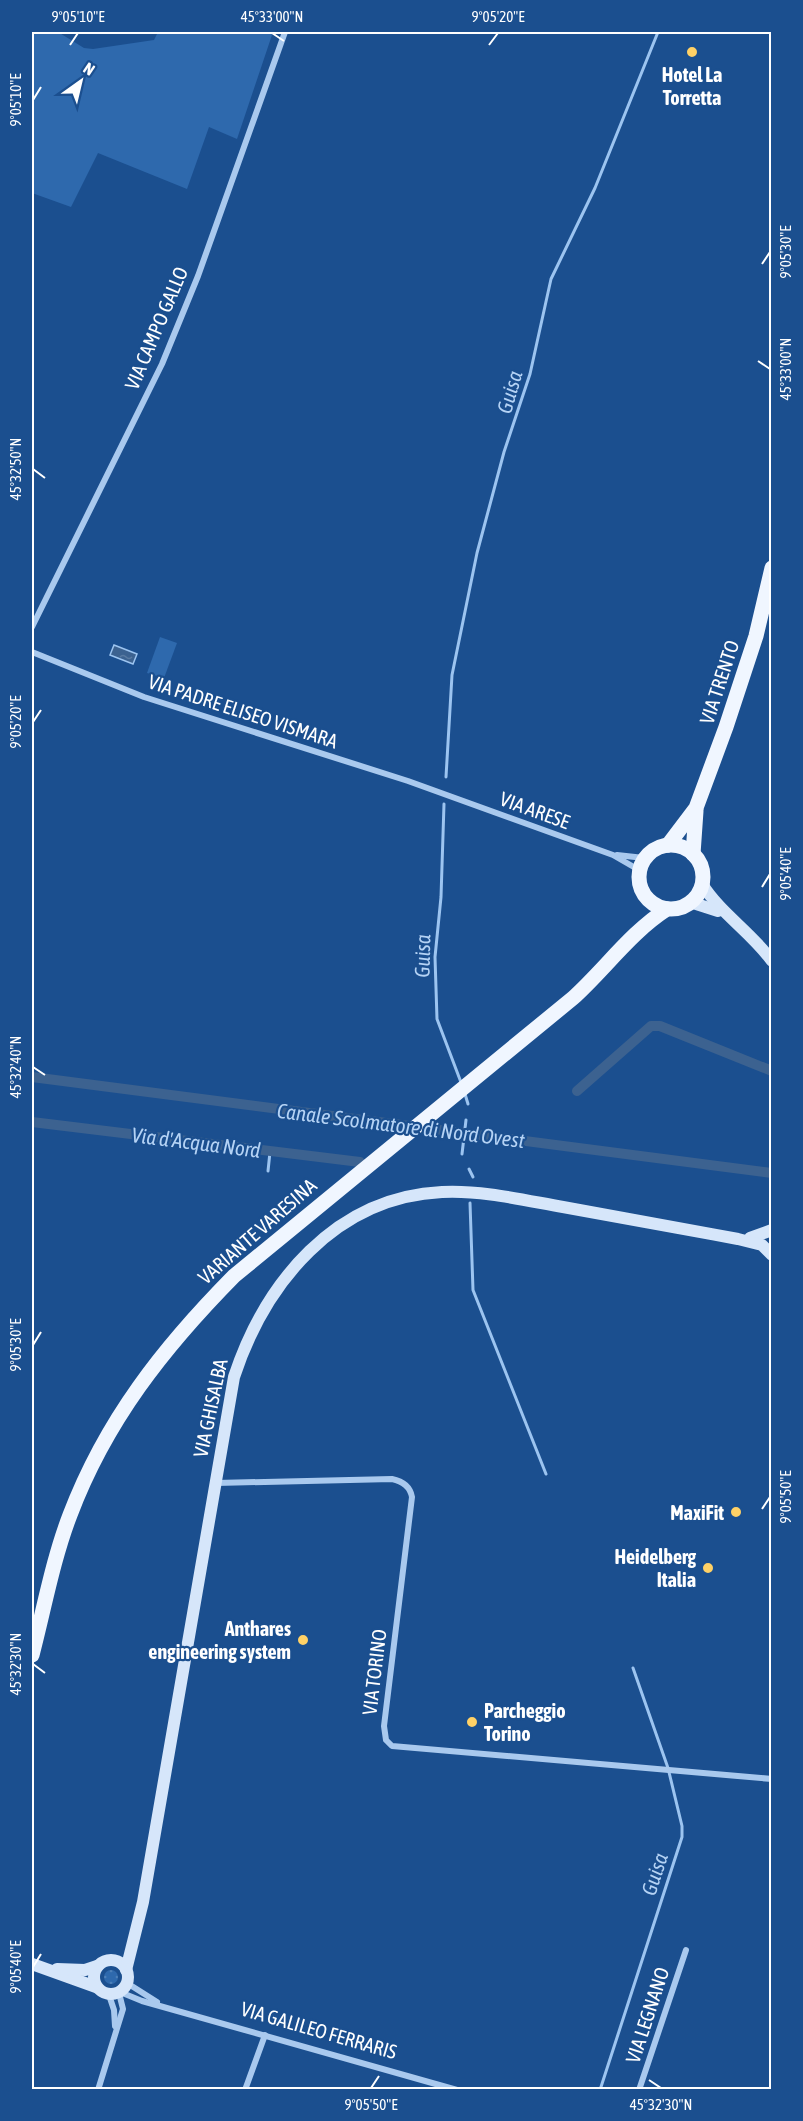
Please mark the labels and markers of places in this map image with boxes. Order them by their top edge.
marker: Hotel La Torretta [685,45,699,59]
place label: Hotel La Torretta [662,63,722,109]
place label: MaxiFit [670,1501,724,1524]
marker: MaxiFit [729,1505,743,1519]
place label: Heidelberg Italia [614,1545,696,1591]
marker: Heidelberg Italia [701,1561,715,1575]
place label: Anthares engineering system [148,1617,291,1663]
marker: Anthares engineering system [296,1633,310,1647]
place label: Parcheggio Torino [484,1699,566,1745]
marker: Parcheggio Torino [465,1715,479,1729]

